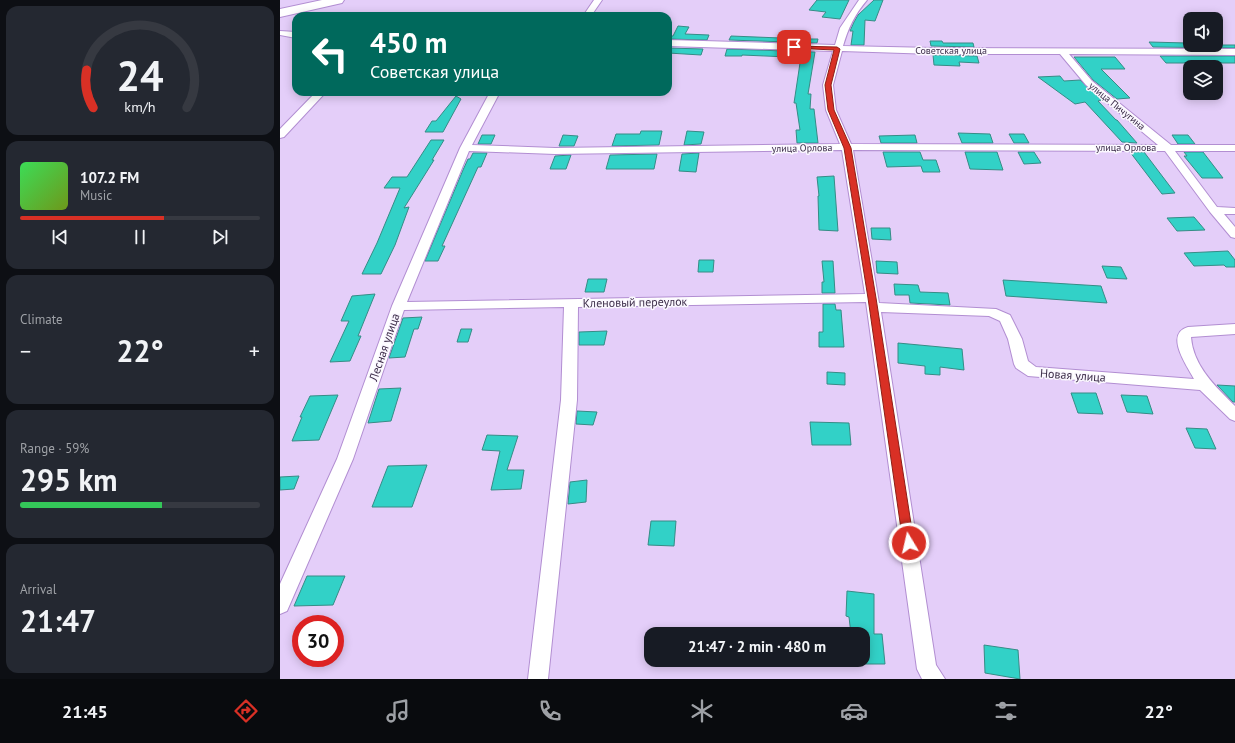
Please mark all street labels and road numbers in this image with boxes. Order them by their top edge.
street label: Советская улица [915,44,987,57]
street label: улица Пичугина [1086,79,1148,133]
street label: улица Орлова [772,141,832,155]
street label: улица Орлова [1096,141,1156,154]
street label: Кленовый переулок [583,294,688,310]
street label: Лесная улица [365,311,403,384]
street label: Новая улица [1040,365,1106,385]

